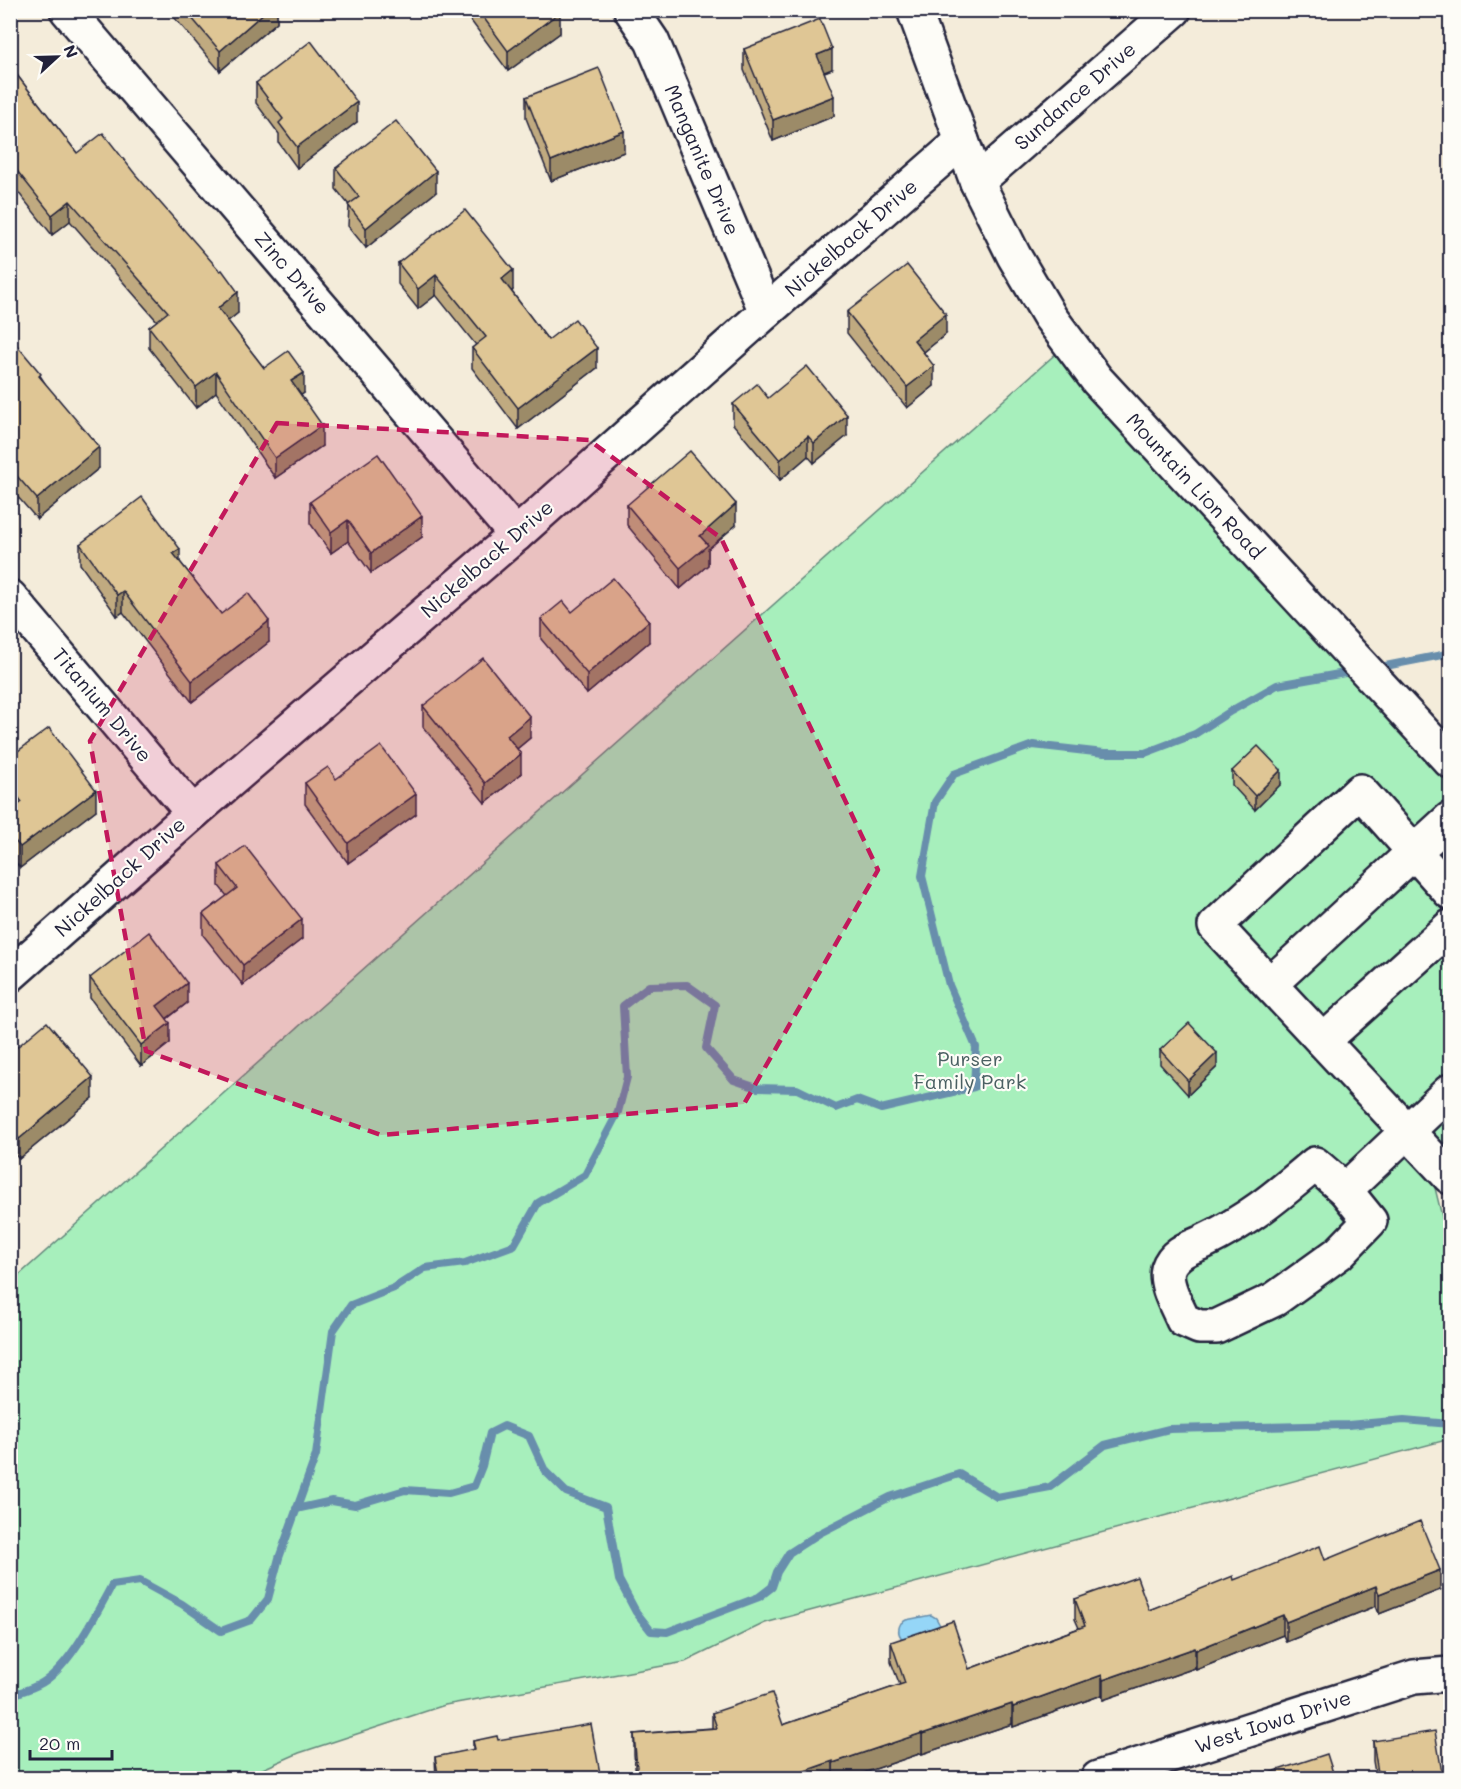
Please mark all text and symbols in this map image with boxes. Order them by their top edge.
north arrow [27,27,87,87]
street label: Sundance Drive [1008,35,1141,155]
text: N [59,42,83,61]
street label: Manganite Drive [659,80,746,239]
street label: Nickelback Drive [779,172,922,302]
street label: Zinc Drive [250,225,336,319]
street label: Mountain Lion Road [1121,407,1270,564]
street label: Nickelback Drive [415,493,558,623]
street label: Titanium Drive [47,642,158,767]
street label: Nickelback Drive [48,811,190,942]
park label: Purser Family Park [914,1045,1026,1094]
street label: West Iowa Drive [1191,1684,1354,1759]
scale bar [30,1723,112,1761]
text: 20 m [39,1731,80,1755]

